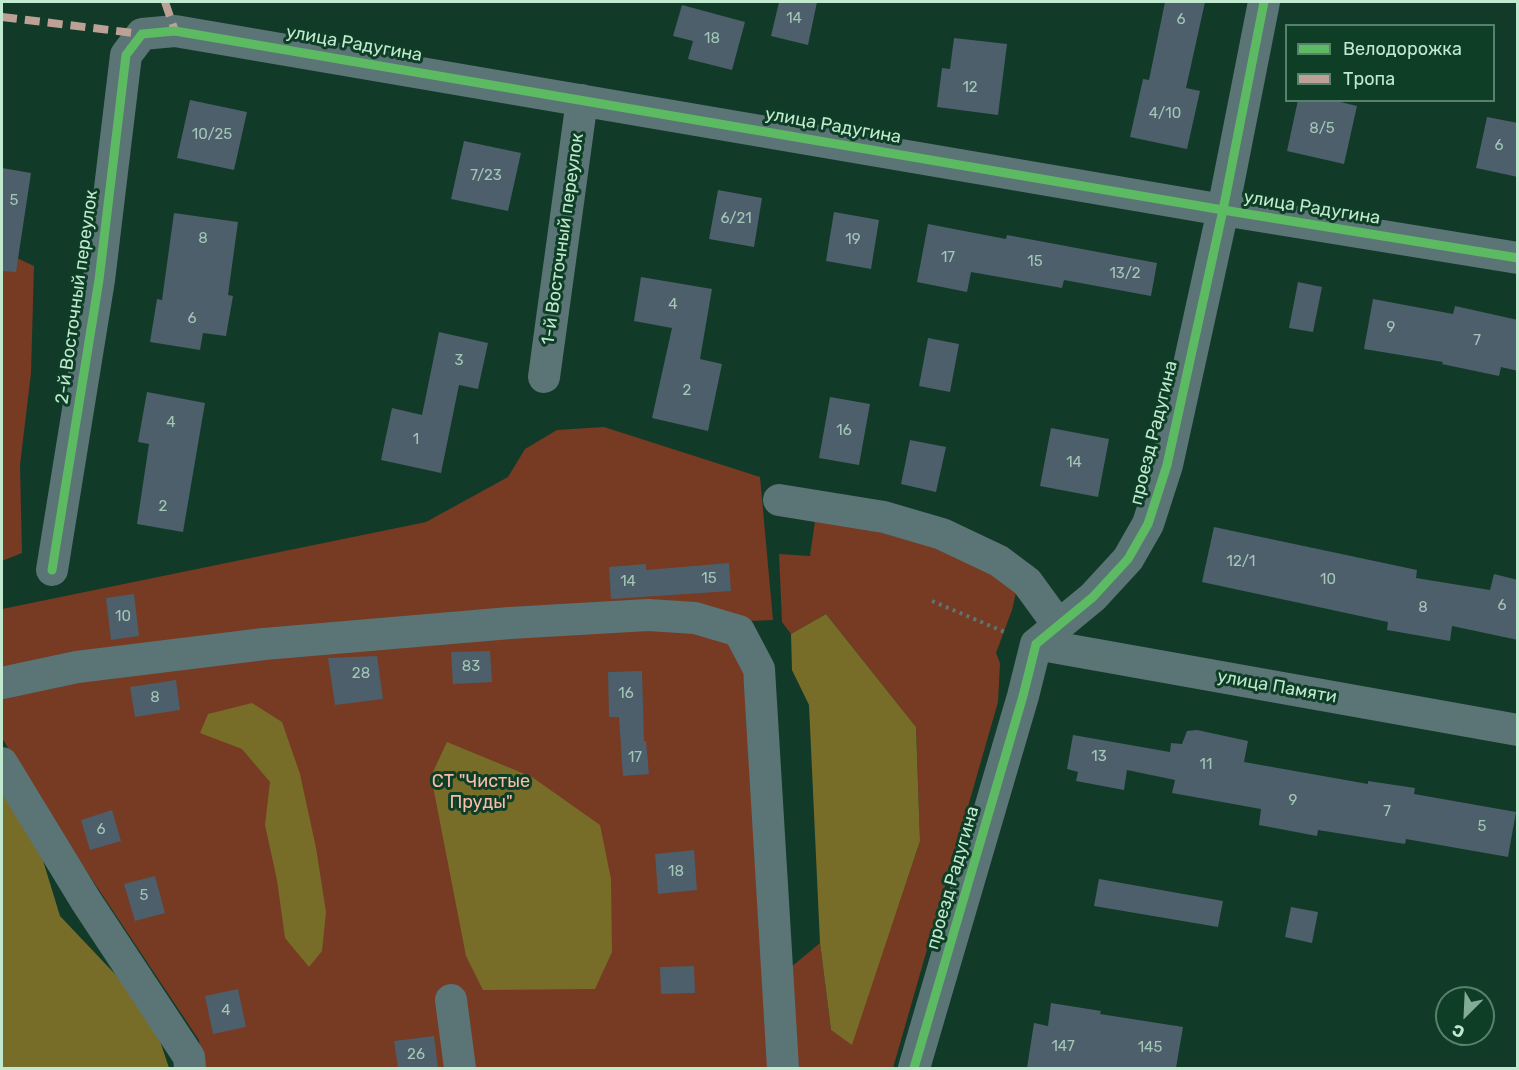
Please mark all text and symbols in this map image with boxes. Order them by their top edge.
house number: 14 [786,10,802,28]
house number: 6 [1176,11,1186,29]
street label: улица Радугина [284,21,424,67]
legend [1285,24,1495,102]
house number: 18 [704,30,720,48]
text: Велодорожка [1343,38,1462,60]
text: Тропа [1343,68,1395,90]
house number: 12 [962,79,978,97]
street label: улица Радугина [763,103,903,149]
house number: 4/10 [1149,105,1181,123]
house number: 8/5 [1309,120,1335,138]
house number: 10/25 [192,126,232,144]
street label: 1-й Восточный переулок [537,132,589,346]
house number: 6 [1494,137,1504,155]
house number: 7/23 [470,167,502,185]
street label: улица Радугина [1242,187,1382,229]
street label: 2-й Восточный переулок [51,189,103,405]
house number: 5 [10,192,18,210]
house number: 6/21 [720,210,752,228]
house number: 8 [198,230,208,248]
house number: 19 [845,231,861,249]
house number: 17 [941,249,955,267]
house number: 15 [1027,253,1043,271]
house number: 13/2 [1109,265,1141,283]
house number: 4 [668,296,678,314]
house number: 6 [187,310,197,328]
house number: 9 [1387,319,1395,337]
house number: 7 [1473,332,1481,350]
house number: 3 [454,352,464,370]
street label: проезд Радугина [1126,359,1182,507]
house number: 2 [683,382,691,400]
house number: 4 [166,414,176,432]
house number: 16 [836,422,852,440]
house number: 1 [413,431,419,449]
house number: 14 [1066,454,1082,472]
house number: 2 [159,498,167,516]
house number: 12/1 [1227,553,1255,571]
house number: 15 [701,570,717,588]
house number: 10 [1320,571,1336,589]
house number: 14 [620,573,636,591]
house number: 6 [1497,597,1507,615]
house number: 8 [1418,599,1428,617]
house number: 10 [115,608,131,626]
house number: 83 [462,658,480,676]
house number: 28 [352,665,370,683]
street label: улица Памяти [1215,666,1339,708]
house number: 16 [618,685,634,703]
house number: 8 [150,689,160,707]
house number: 13 [1091,748,1107,766]
house number: 17 [628,749,642,767]
house number: 11 [1200,756,1212,774]
park label: СТ "Чистые Пруды" [432,771,530,814]
house number: 9 [1289,792,1297,810]
house number: 7 [1383,803,1391,821]
street label: проезд Радугина [922,804,984,952]
house number: 5 [1478,818,1486,836]
house number: 6 [96,821,106,839]
house number: 18 [668,863,684,881]
house number: 5 [140,887,148,905]
north arrow [1435,986,1495,1046]
house number: 4 [221,1002,231,1020]
text: С [1449,1020,1467,1042]
house number: 147 [1051,1038,1075,1056]
house number: 145 [1138,1039,1162,1057]
house number: 26 [407,1046,425,1064]

